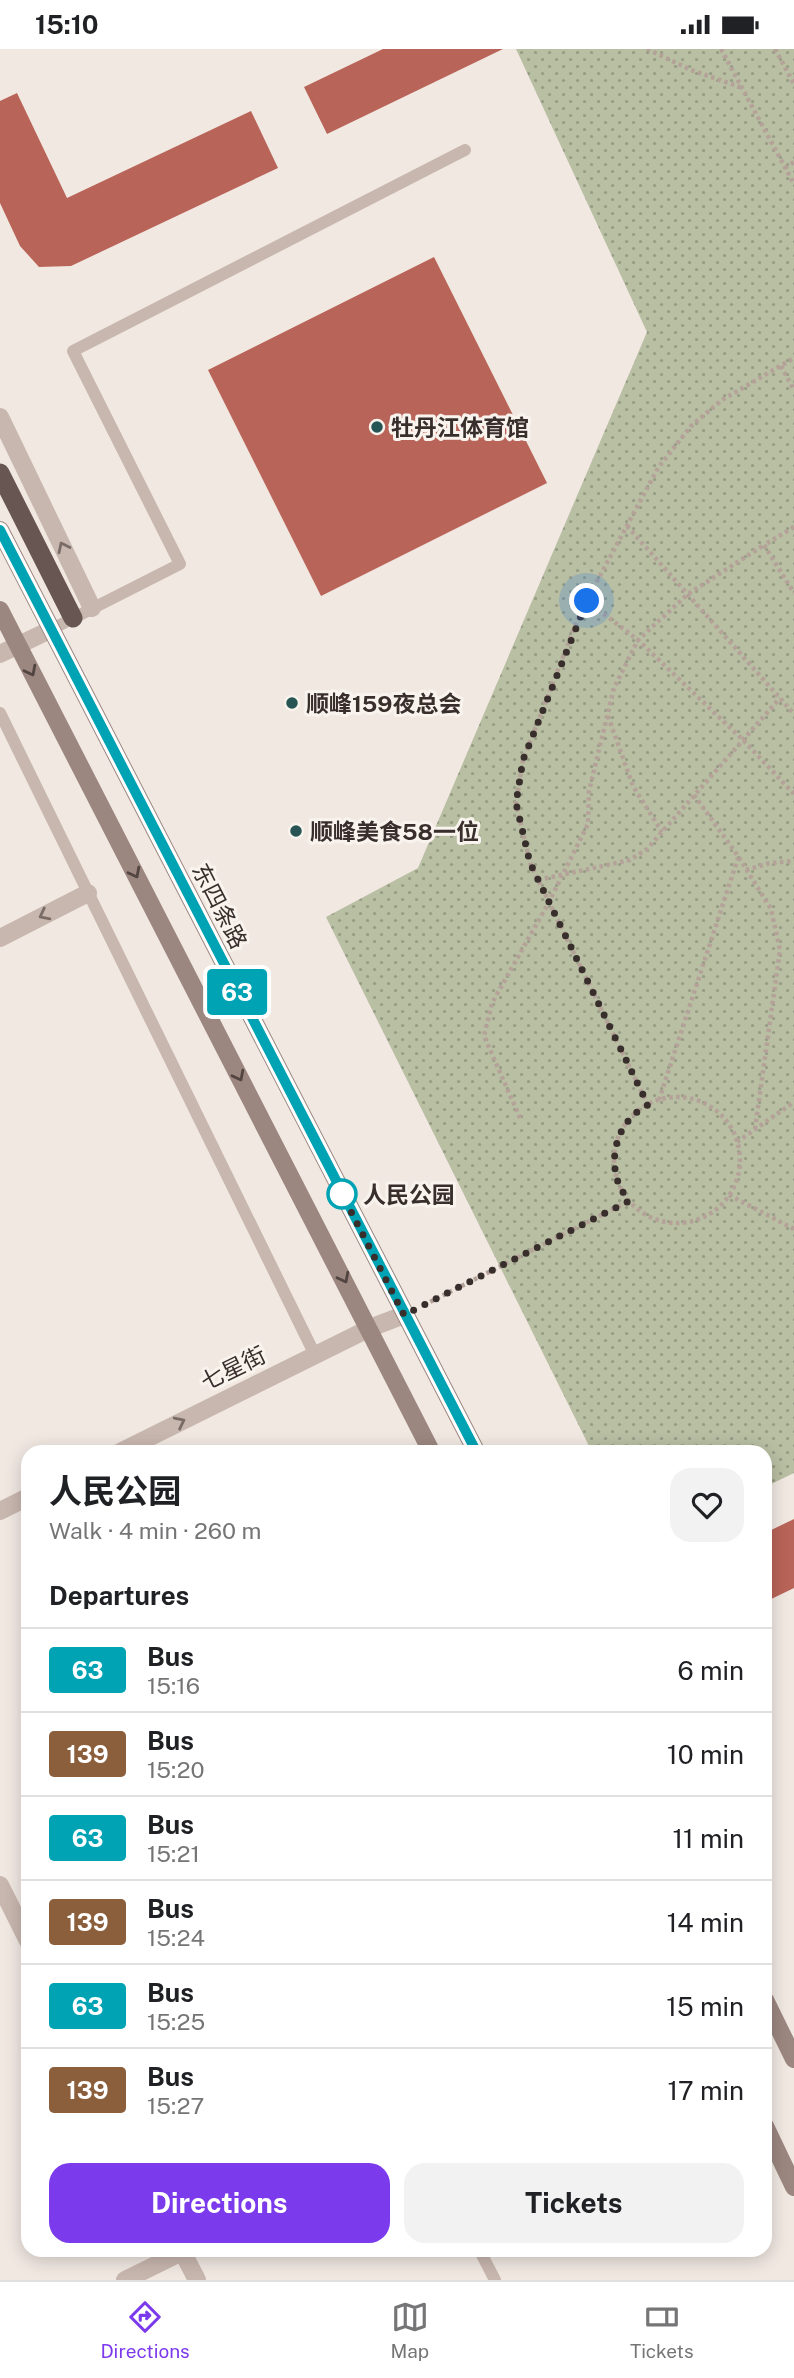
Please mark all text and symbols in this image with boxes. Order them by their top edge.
text: 15:10 [35,9,99,40]
place label: 牡丹江体育馆 [391,414,529,441]
marker: 牡丹江体育馆 [369,419,385,435]
one-way arrow [57,542,71,554]
your location [569,583,604,618]
one-way arrow [22,664,36,676]
place label: 顺峰159夜总会 [306,690,462,717]
marker: 顺峰159夜总会 [284,695,300,711]
place label: 顺峰美食58一位 [310,818,479,845]
marker: 顺峰美食58一位 [288,823,304,839]
street label: 东四条路 [187,859,253,953]
one-way arrow [127,866,140,879]
one-way arrow [39,907,51,921]
line badge: 63 [205,969,268,1015]
text: 63 [221,978,253,1006]
one-way arrow [231,1068,245,1081]
marker: 人民公园 [327,1179,357,1209]
place label: 人民公园 [363,1181,455,1208]
one-way arrow [335,1271,349,1283]
street label: 七星街 [196,1341,270,1395]
one-way arrow [173,1417,185,1431]
button: heart [670,1468,744,1542]
text: 人民公园 [49,1472,181,1510]
text: Walk · 4 min · 260 m [49,1517,262,1544]
text: Departures [49,1580,189,1611]
text: Bus [147,1641,194,1672]
text: 6 min [677,1655,744,1686]
text: 63 [72,1656,103,1684]
text: 15:16 [147,1672,200,1699]
text: Bus [147,1725,194,1756]
text: 10 min [667,1739,744,1770]
text: 139 [67,1740,108,1768]
text: 15:20 [147,1756,205,1783]
text: Bus [147,1809,194,1840]
text: 11 min [672,1823,744,1854]
text: 63 [72,1824,103,1852]
text: 15:21 [147,1840,200,1867]
text: Bus [147,1893,194,1924]
text: 14 min [667,1907,744,1938]
text: 139 [67,1908,108,1936]
text: 15:24 [147,1924,205,1951]
text: Bus [147,1977,194,2008]
text: 15 min [666,1991,744,2022]
text: 63 [72,1992,103,2020]
text: 15:25 [147,2008,205,2035]
text: Bus [147,2061,194,2092]
text: 17 min [667,2075,744,2106]
text: 139 [67,2076,108,2104]
text: 15:27 [147,2092,204,2119]
button: Directions [49,2163,390,2243]
button: Tickets [404,2163,744,2243]
tab: Directions [100,2298,190,2362]
tab: Map [390,2298,429,2362]
tab: Tickets [630,2298,694,2362]

